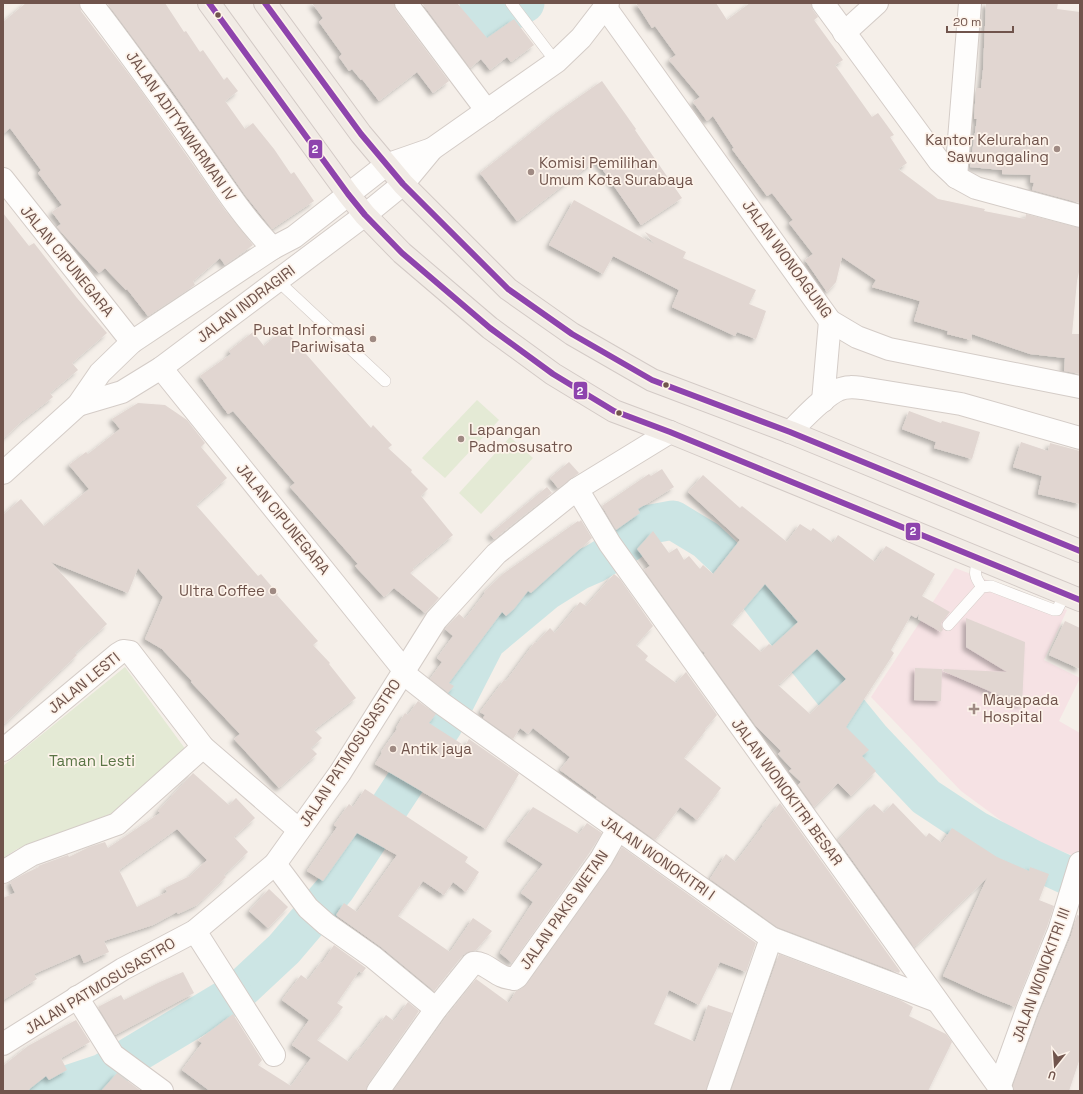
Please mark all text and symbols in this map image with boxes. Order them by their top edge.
scale bar [947,8,1013,34]
unlabelled marker [213,10,223,20]
text: 20 m [953,14,981,30]
street label: JALAN ADITYAWARMAN IV [122,47,241,204]
place label: Kantor Kelurahan Sawunggaling [925,130,1049,166]
line badge: 2 [308,139,323,159]
text: 2 [312,142,319,156]
marker: Kantor Kelurahan Sawunggaling [1052,144,1062,154]
place label: Komisi Pemilihan Umum Kota Surabaya [539,153,694,189]
marker: Komisi Pemilihan Umum Kota Surabaya [526,167,536,177]
street label: JALAN WONOAGUNG [738,196,837,321]
street label: JALAN CIPUNEGARA [16,201,119,321]
street label: JALAN INDRAGIRI [193,260,299,347]
place label: Pusat Informasi Pariwisata [253,320,365,356]
marker: Pusat Informasi Pariwisata [368,334,378,344]
unlabelled marker [661,380,671,390]
line badge: 2 [573,381,588,400]
text: 2 [577,384,584,398]
unlabelled marker [614,408,624,418]
place label: Lapangan Padmosusatro [469,420,573,456]
marker: Lapangan Padmosusatro [456,434,466,444]
street label: JALAN CIPUNEGARA [232,459,335,579]
line badge: 2 [905,522,921,541]
text: 2 [910,524,917,538]
place label: Ultra Coffee [179,581,265,600]
marker: Ultra Coffee [268,586,278,596]
street label: JALAN LESTI [44,648,124,717]
street label: JALAN PATMOSUSASTRO [295,675,405,830]
place label: Mayapada Hospital [983,690,1059,726]
marker: Mayapada Hospital [968,703,980,715]
street label: JALAN WONOKITRI BESAR [728,714,847,869]
place label: Antik jaya [401,739,472,758]
marker: Antik jaya [388,744,398,754]
park label: Taman Lesti [49,751,135,770]
street label: JALAN WONOKITRI I [598,811,719,904]
street label: JALAN PAKIS WETAN [515,846,612,973]
street label: JALAN WONOKITRI III [1007,905,1074,1045]
street label: JALAN PATMOSUSASTRO [21,933,179,1038]
north arrow [1035,1046,1075,1086]
text: U [1046,1068,1058,1083]

